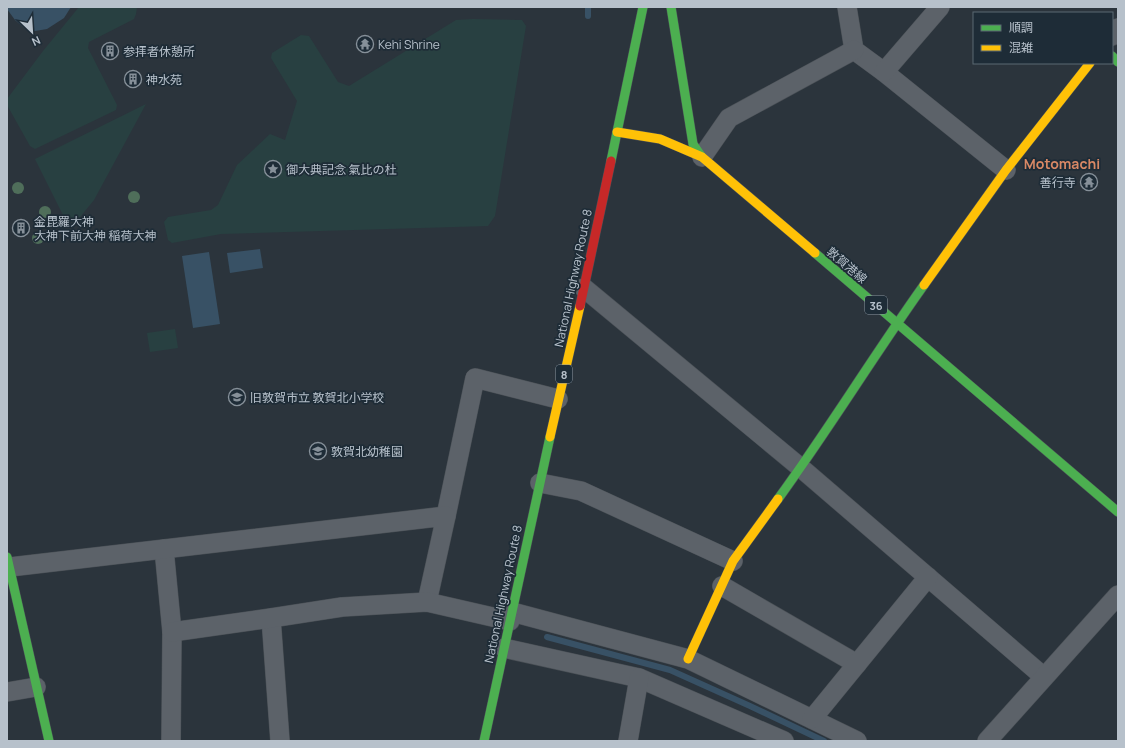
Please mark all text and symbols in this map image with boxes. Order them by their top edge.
north arrow [12,12,52,52]
legend [973,12,1113,64]
text: 順調 [1009,19,1033,36]
text: N [30,33,43,50]
temple icon: Kehi Shrine [355,34,375,54]
place label: Kehi Shrine [378,36,440,53]
text: 混雑 [1009,39,1033,56]
building icon: 参拝者休憩所 [100,41,120,61]
place label: 参拝者休憩所 [123,43,195,60]
building icon: 神水苑 [123,69,143,89]
place label: 神水苑 [146,71,182,88]
district label: Motomachi [1024,154,1100,173]
place icon: 御大典記念 氣比の杜 [263,159,283,179]
place label: 御大典記念 氣比の杜 [286,161,396,178]
temple icon: 善行寺 [1079,172,1099,192]
place label: 善行寺 [1040,174,1076,191]
street label: National Highway Route 8 [550,208,596,348]
place label: 金毘羅大神 大神下前大神 稲荷大神 [34,213,156,244]
building icon: 金毘羅大神 大神下前大神 稲荷大神 [11,218,31,238]
street label: 敦賀港線 [823,243,871,287]
road number: 36 [865,296,887,314]
road number: 8 [556,365,572,383]
school or university icon: 旧敦賀市立 敦賀北小学校 [227,387,247,407]
place label: 旧敦賀市立 敦賀北小学校 [250,389,384,406]
school or university icon: 敦賀北幼稚園 [308,441,328,461]
place label: 敦賀北幼稚園 [331,443,403,460]
street label: National Highway Route 8 [480,524,526,664]

